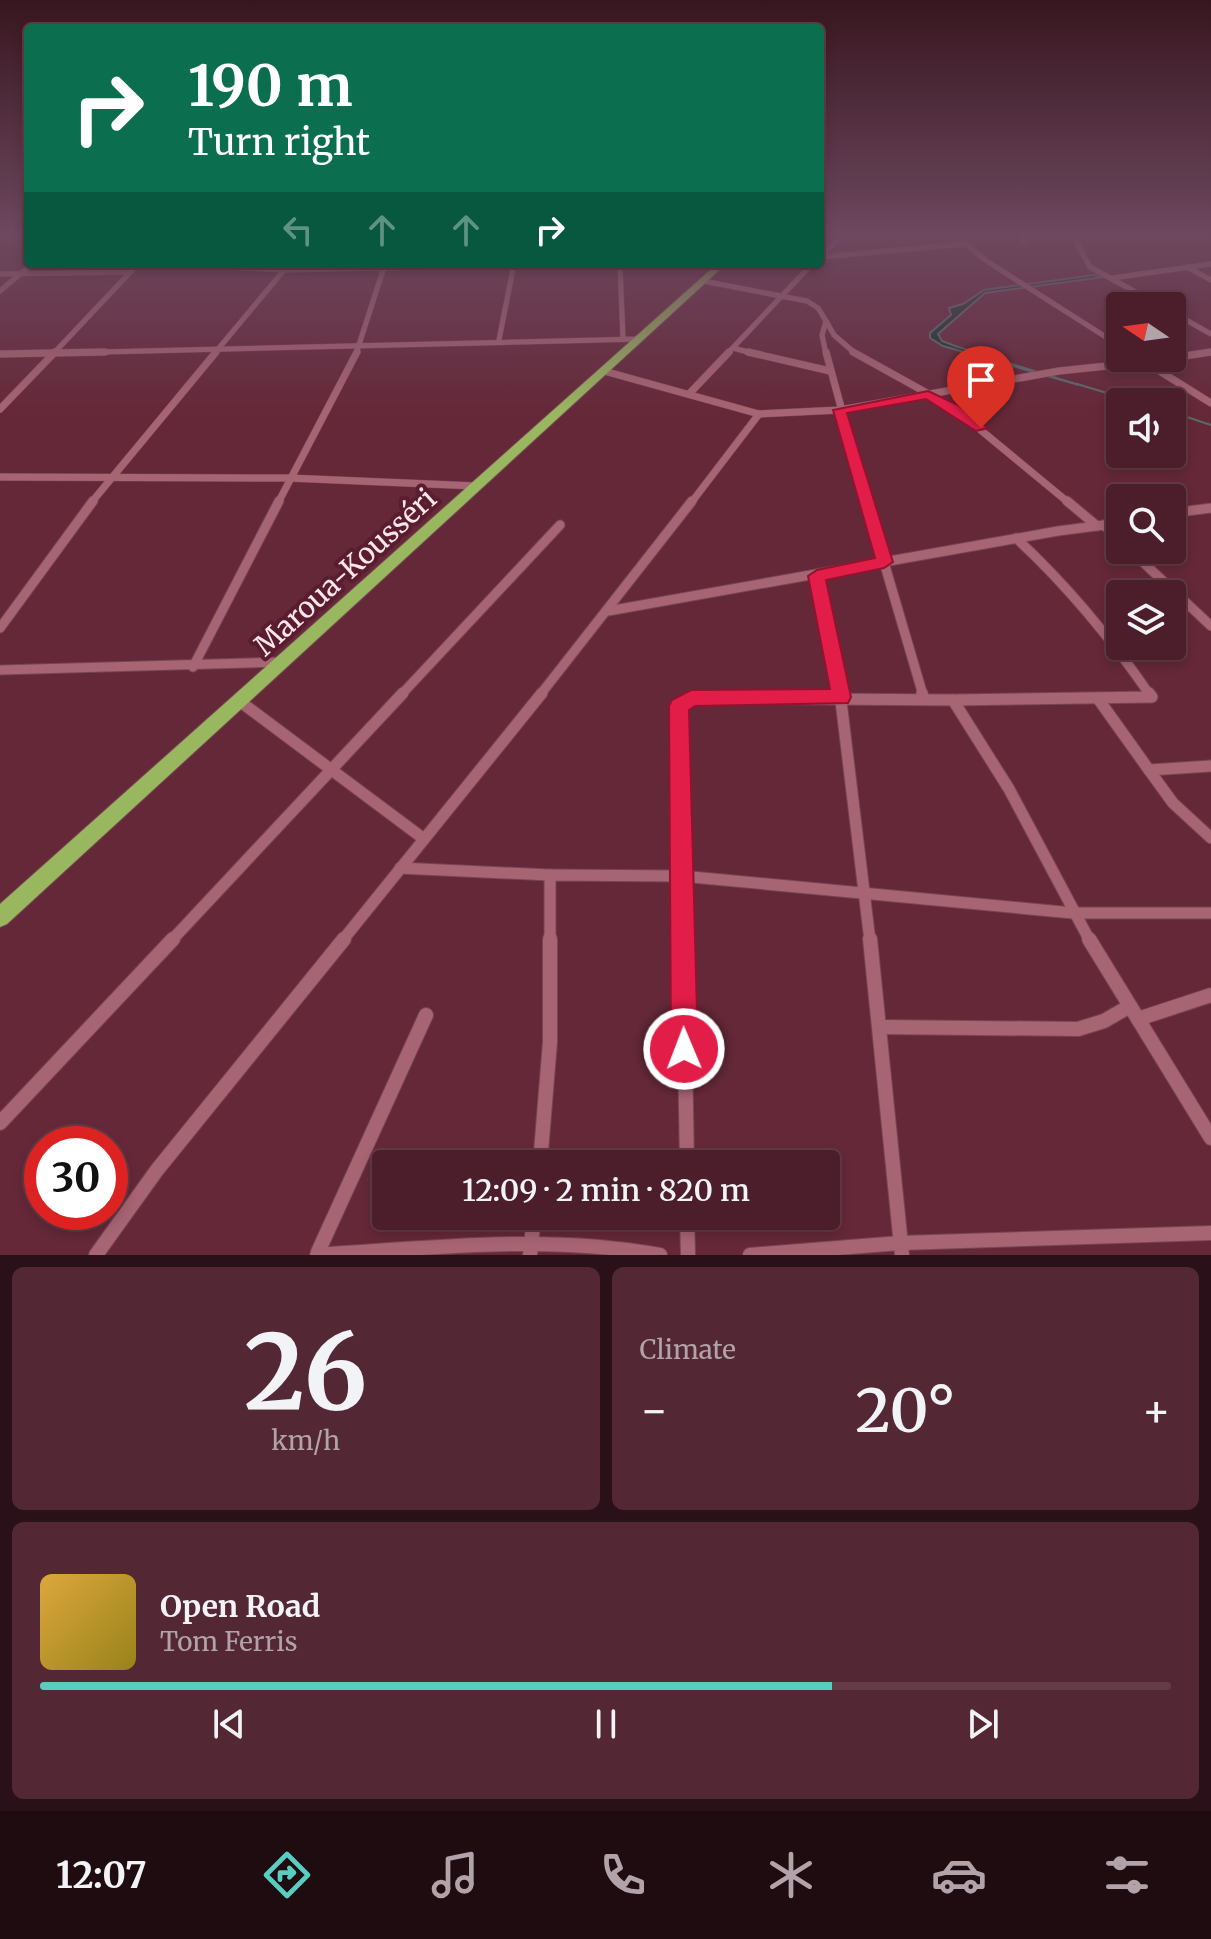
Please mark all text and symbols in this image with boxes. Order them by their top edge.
text: 190 m [188,51,353,121]
icon: right [56,56,160,160]
text: Turn right [188,120,370,165]
icon: left [276,208,320,252]
icon: ahead [360,208,404,252]
icon: ahead [444,208,488,252]
icon: right [528,208,572,252]
north arrow [1106,292,1186,372]
map controls [1106,292,1186,660]
pin [947,346,1015,428]
icon: arrive [959,358,1003,402]
button: sound [1106,388,1186,468]
street label: Maroua-Kousséri [246,481,444,663]
button: search [1106,484,1186,564]
button: layers [1106,580,1186,660]
position arrow [642,1007,726,1091]
speed limit sign: 30 [24,1126,128,1230]
text: 12:09 · 2 min · 820 m [462,1171,750,1209]
text: 26 [244,1307,367,1437]
text: Climate [640,1333,736,1366]
text: 20° [855,1373,955,1448]
text: − [640,1383,669,1438]
text: + [1142,1383,1171,1438]
text: km/h [271,1424,340,1457]
text: Open Road [160,1587,320,1625]
text: Tom Ferris [160,1625,298,1658]
icon: previous [207,1702,251,1746]
icon: pause [584,1702,628,1746]
icon: next [961,1702,1005,1746]
icon: directions [259,1847,315,1903]
icon: music [427,1847,483,1903]
icon: phone [595,1847,651,1903]
icon: climate [763,1847,819,1903]
icon: car [931,1847,987,1903]
icon: filters [1099,1847,1155,1903]
text: 12:07 [56,1853,147,1898]

